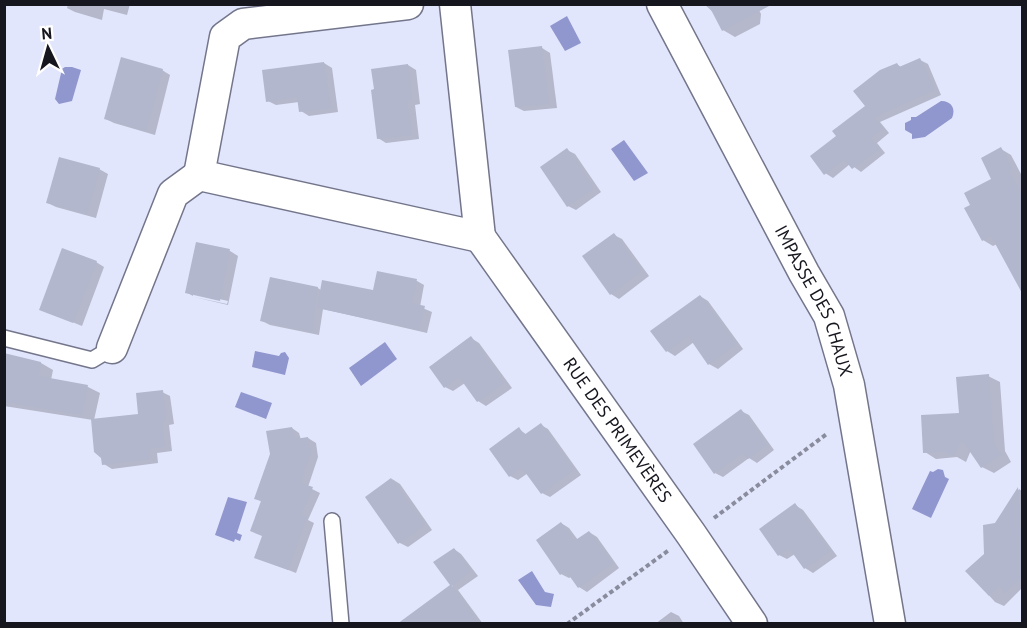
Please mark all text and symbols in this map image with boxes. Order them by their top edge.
north arrow [18,18,78,78]
text: N [41,23,53,43]
street label: IMPASSE DES CHAUX [770,221,858,379]
street label: RUE DES PRIMEVÈRES [558,353,677,507]

